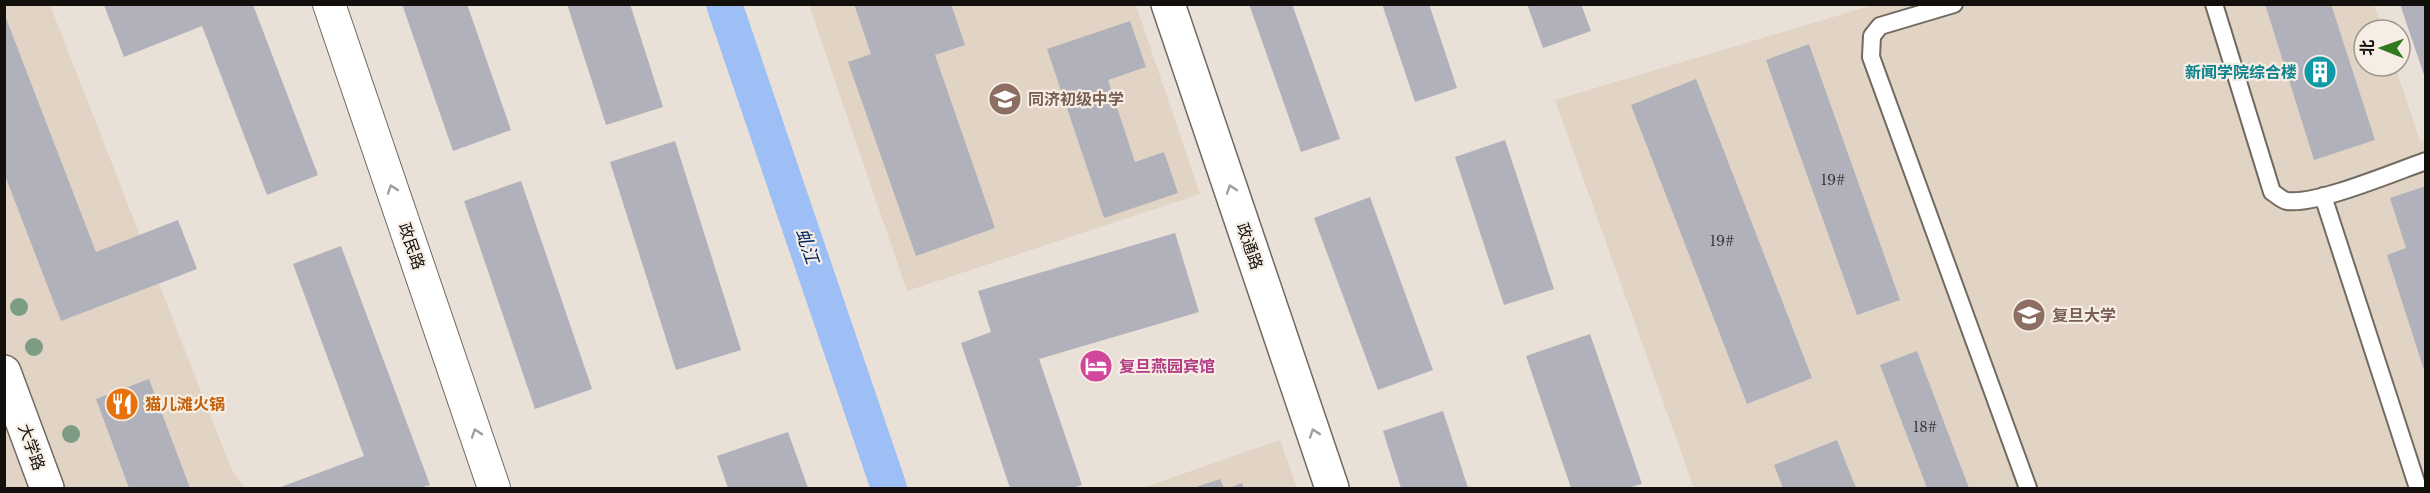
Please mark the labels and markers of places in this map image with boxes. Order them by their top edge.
building icon: 新闻学院综合楼 [2302,54,2338,90]
place label: 新闻学院综合楼 [2185,62,2297,82]
school or university icon: 同济初级中学 [987,81,1023,117]
place label: 同济初级中学 [1028,89,1124,109]
school or university icon: 复旦大学 [2011,297,2047,333]
place label: 复旦大学 [2052,305,2116,325]
hotel icon: 复旦燕园宾馆 [1078,348,1114,384]
place label: 复旦燕园宾馆 [1119,356,1215,376]
restaurant icon: 猫儿滩火锅 [104,386,140,422]
place label: 猫儿滩火锅 [145,394,225,414]

